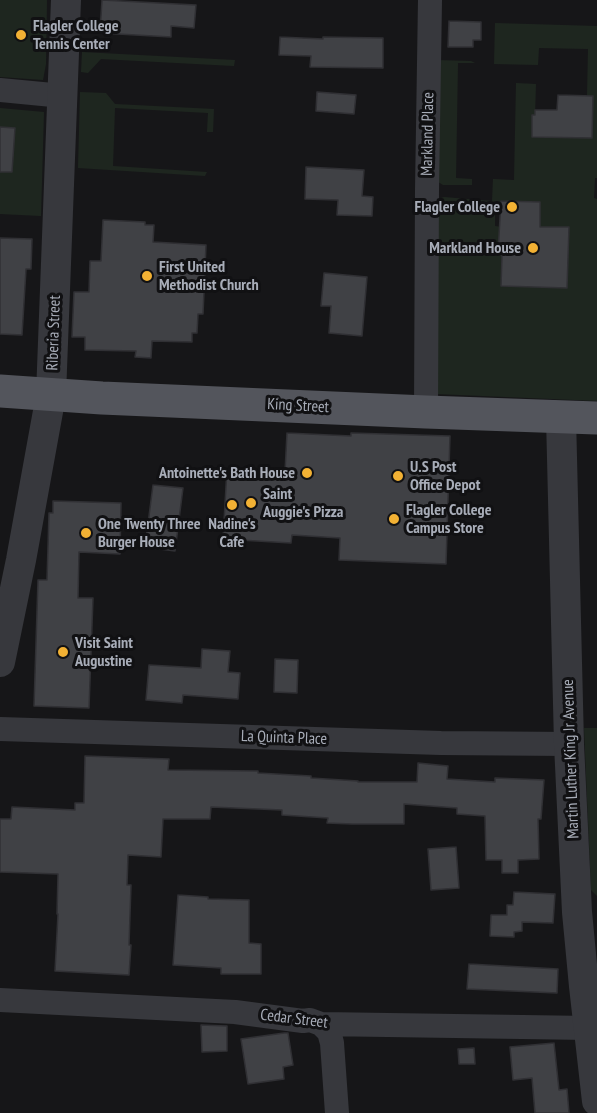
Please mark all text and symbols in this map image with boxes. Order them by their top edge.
place label: Flagler College Tennis Center [33,16,119,54]
marker: Flagler College Tennis Center [14,28,28,42]
street label: Markland Place [418,92,438,176]
place label: Flagler College [414,197,500,217]
marker: Flagler College [505,200,519,214]
place label: Markland House [429,238,521,258]
marker: Markland House [526,241,540,255]
place label: First United Methodist Church [159,257,259,295]
marker: First United Methodist Church [140,269,154,283]
street label: Riberia Street [43,295,65,371]
street label: King Street [267,395,329,417]
place label: U.S Post Office Depot [410,457,480,495]
place label: Antoinette's Bath House [159,463,295,483]
marker: Antoinette's Bath House [300,466,314,480]
marker: U.S Post Office Depot [391,469,405,483]
place label: Saint Auggie's Pizza [263,484,343,522]
marker: Saint Auggie's Pizza [244,496,258,510]
marker: Nadine's Cafe [225,498,239,512]
place label: Flagler College Campus Store [406,500,492,538]
marker: Flagler College Campus Store [387,512,401,526]
place label: One Twenty Three Burger House [98,514,201,552]
place label: Nadine's Cafe [208,514,256,552]
marker: One Twenty Three Burger House [79,526,93,540]
place label: Visit Saint Augustine [75,633,133,671]
marker: Visit Saint Augustine [56,645,70,659]
street label: Martin Luther King Jr Avenue [559,679,583,839]
street label: La Quinta Place [241,727,327,749]
street label: Cedar Street [259,1005,329,1033]

